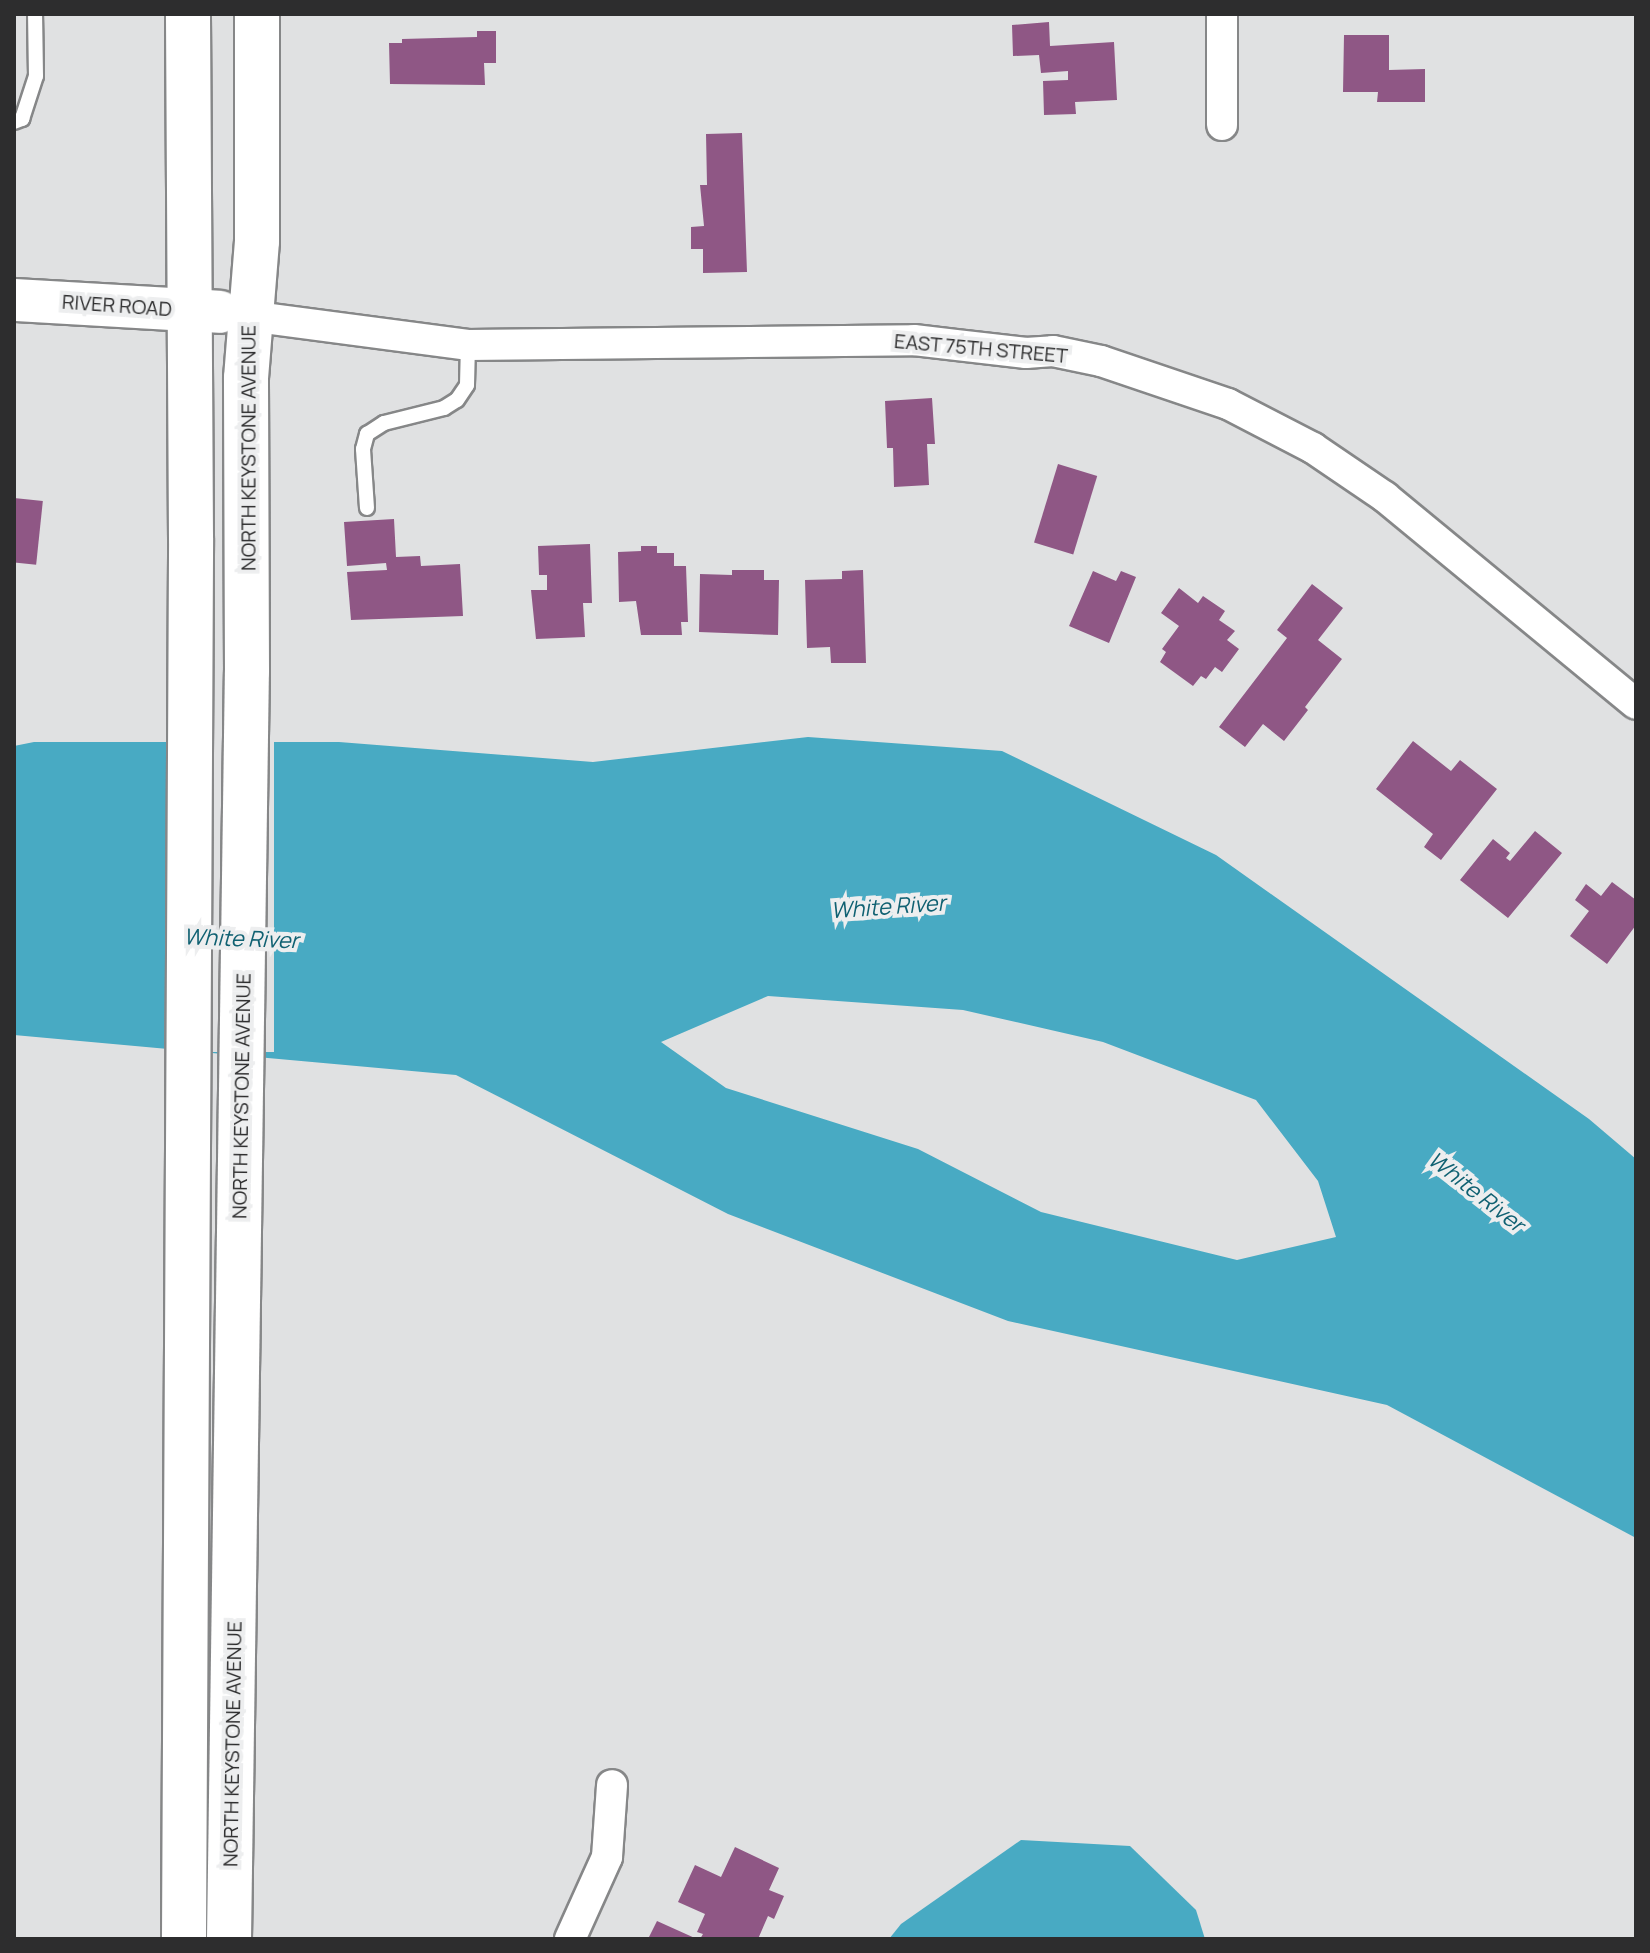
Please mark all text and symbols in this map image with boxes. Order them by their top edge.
street label: RIVER ROAD [61,289,173,321]
street label: NORTH KEYSTONE AVENUE [236,325,260,571]
street label: EAST 75TH STREET [893,328,1069,368]
water label: White River [830,890,946,924]
water label: White River [183,924,299,954]
street label: NORTH KEYSTONE AVENUE [227,973,255,1219]
water label: White River [1423,1146,1529,1238]
street label: NORTH KEYSTONE AVENUE [218,1621,246,1867]

